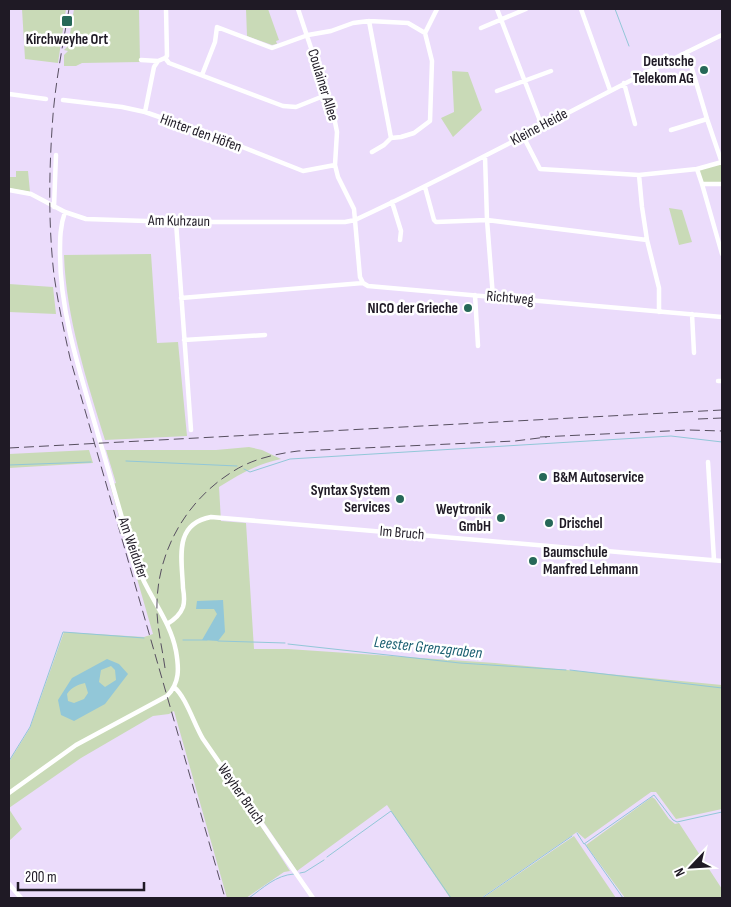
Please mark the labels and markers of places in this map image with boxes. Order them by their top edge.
marker: Kirchweyhe Ort [60,14,74,28]
place label: Kirchweyhe Ort [26,30,108,49]
place label: Deutsche Telekom AG [633,52,694,88]
marker: Deutsche Telekom AG [698,64,710,76]
place label: NICO der Grieche [368,299,458,318]
marker: NICO der Grieche [462,302,474,314]
place label: B&M Autoservice [553,468,644,487]
marker: B&M Autoservice [537,471,549,483]
place label: Syntax System Services [311,481,390,517]
marker: Syntax System Services [394,493,406,505]
place label: Weytronik GmbH [436,500,492,536]
marker: Weytronik GmbH [495,512,507,524]
place label: Drischel [559,514,603,533]
marker: Drischel [543,517,555,529]
place label: Baumschule Manfred Lehmann [543,543,638,579]
marker: Baumschule Manfred Lehmann [527,555,539,567]

